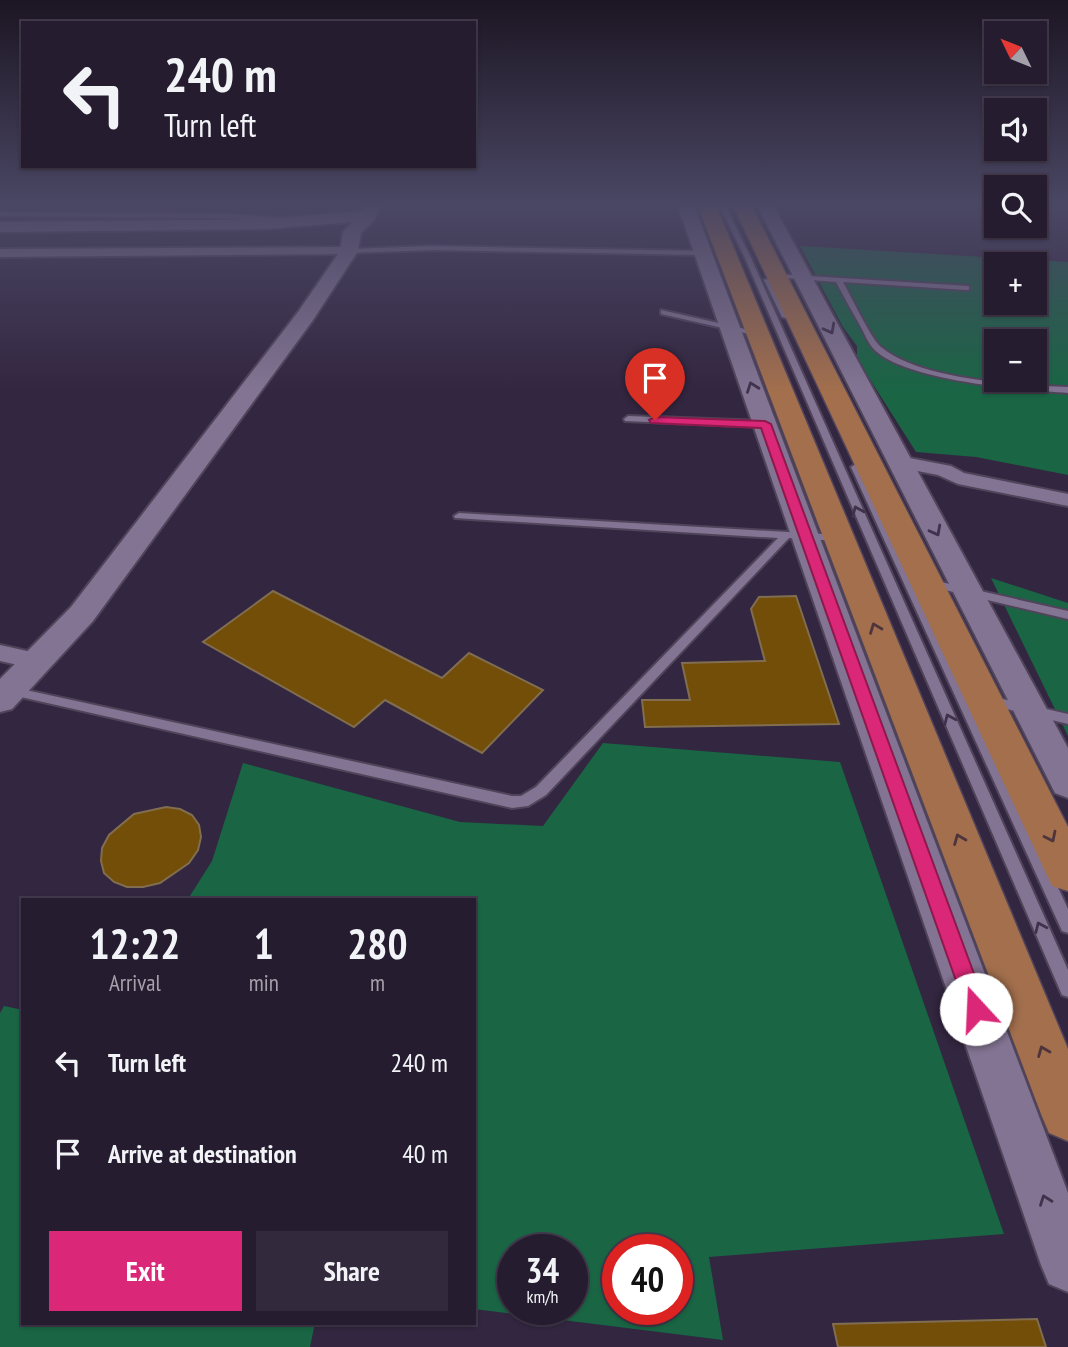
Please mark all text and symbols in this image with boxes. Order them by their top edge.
north arrow [984,21,1046,84]
map controls [984,21,1047,392]
text: 240 m [164,42,277,106]
icon: left [49,49,140,140]
button: sound [984,98,1047,161]
text: Turn left [164,104,256,146]
button: search [984,175,1047,238]
button: + [984,252,1047,315]
one-way arrow [822,322,835,334]
button: − [984,329,1047,392]
pin [625,348,685,420]
icon: arrive [636,359,674,397]
one-way arrow [746,382,760,394]
one-way arrow [851,505,865,518]
one-way arrow [927,523,941,536]
one-way arrow [870,622,884,634]
one-way arrow [943,714,957,726]
one-way arrow [1042,830,1056,842]
one-way arrow [953,834,967,847]
text: 12:22 [89,916,180,971]
text: 1 [254,916,274,971]
text: 280 [347,916,408,971]
one-way arrow [1034,922,1048,934]
text: Arrival [109,968,161,997]
text: min [249,968,279,997]
text: m [370,968,385,997]
position arrow [939,972,1013,1046]
icon: left [49,1044,87,1082]
one-way arrow [1037,1045,1051,1057]
text: Turn left [108,1046,186,1079]
text: 240 m [390,1046,448,1079]
icon: arrive [49,1135,87,1173]
text: Arrive at destination [108,1137,297,1170]
text: 40 m [402,1137,448,1170]
one-way arrow [1039,1195,1053,1207]
button: Exit [49,1231,242,1311]
button: Share [256,1231,448,1311]
speed limit sign: 40 [602,1234,693,1325]
text: 34 [526,1247,559,1293]
text: km/h [527,1285,558,1308]

